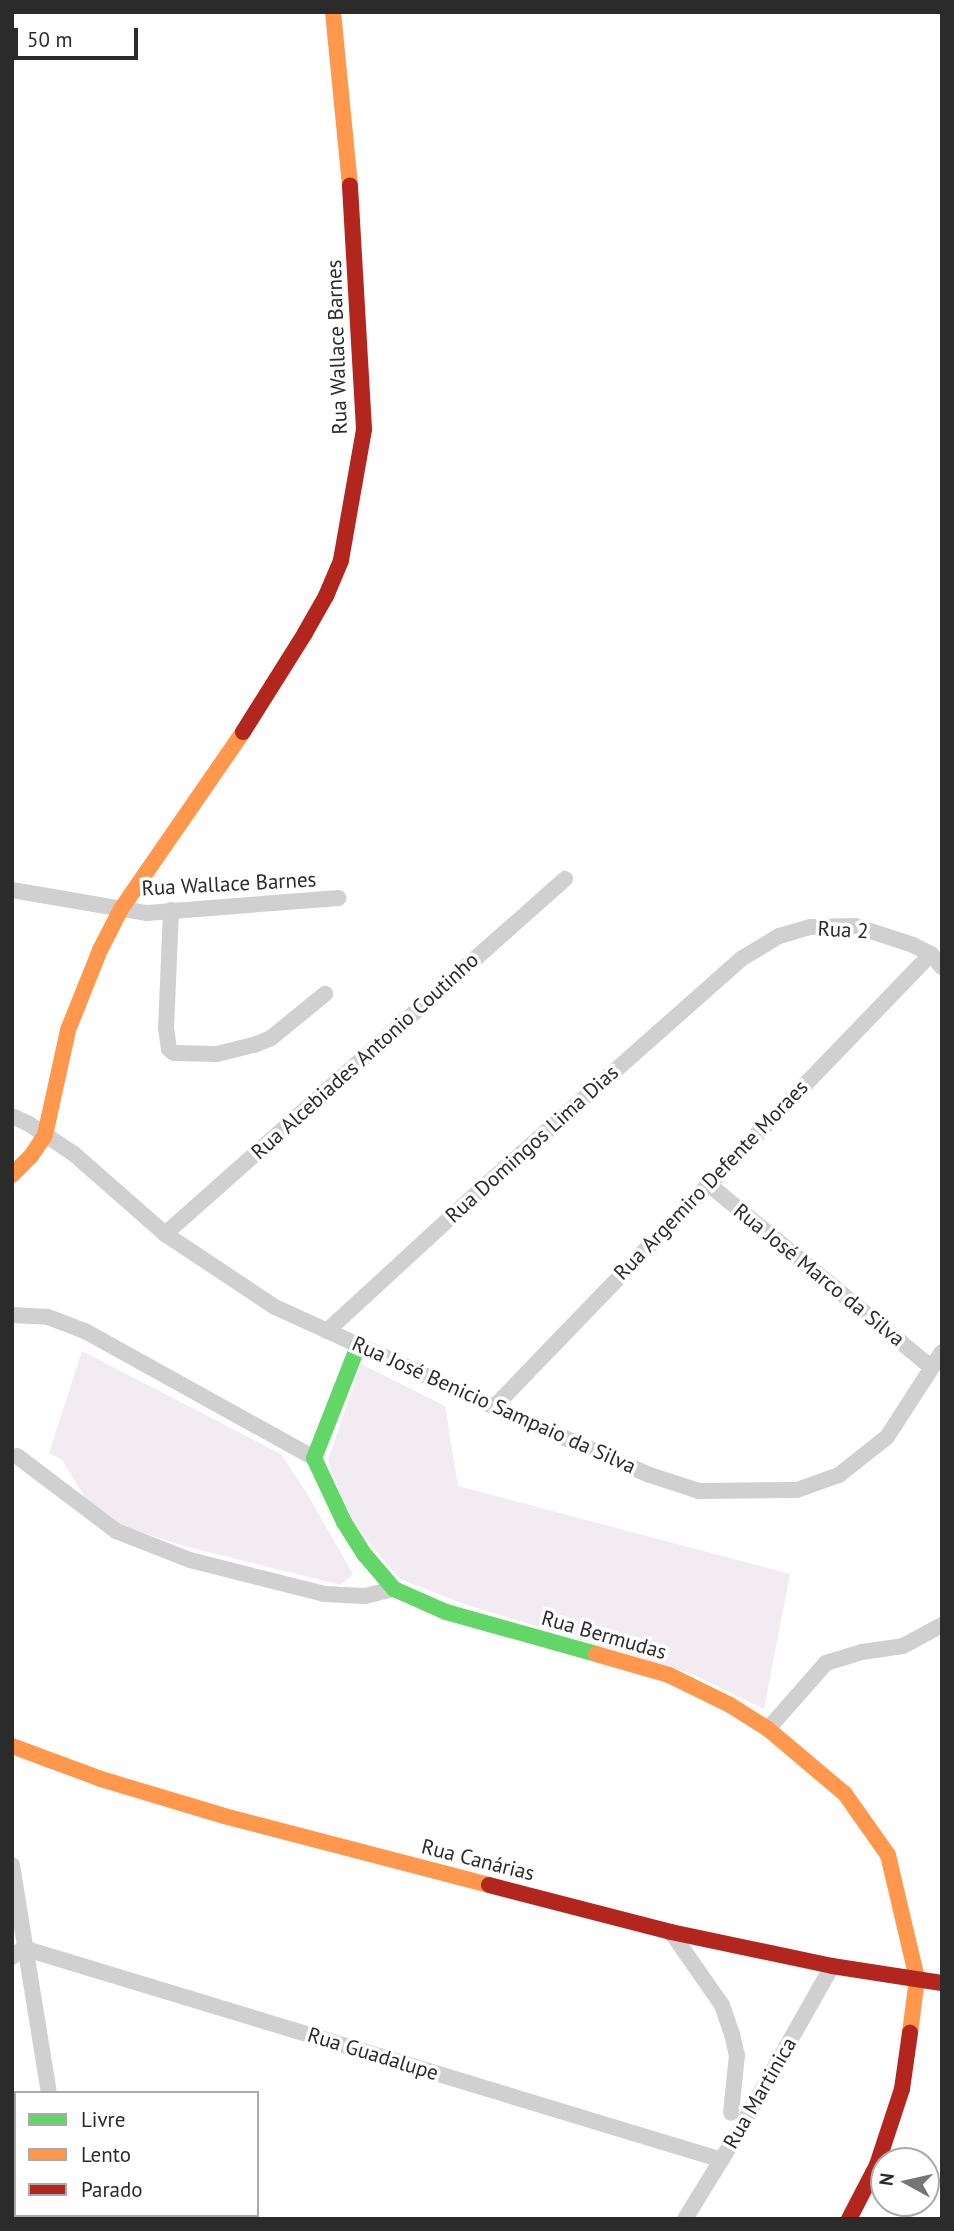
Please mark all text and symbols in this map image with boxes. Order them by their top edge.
scale bar [18,14,142,58]
text: 50 m [27,26,73,53]
street label: Rua Wallace Barnes [321,259,353,435]
street label: Rua Wallace Barnes [141,867,317,901]
street label: Rua 2 [817,916,869,944]
street label: Rua Alcebiades Antonio Coutinho [246,947,484,1165]
street label: Rua Domingos Lima Dias [440,1060,624,1228]
street label: Rua Argemiro Defente Moraes [609,1075,813,1285]
street label: Rua José Marco da Silva [728,1198,910,1352]
street label: Rua José Benicio Sampaio da Silva [348,1331,640,1479]
street label: Rua Bermudas [539,1605,669,1665]
street label: Rua Canárias [419,1834,537,1886]
street label: Rua Guadalupe [305,2022,441,2086]
street label: Rua Martinica [718,2033,802,2153]
legend [14,2091,259,2217]
text: Livre [81,2106,125,2133]
text: Lento [81,2141,131,2168]
north arrow [870,2147,940,2217]
text: N [873,2172,899,2187]
text: Parado [81,2176,143,2203]

